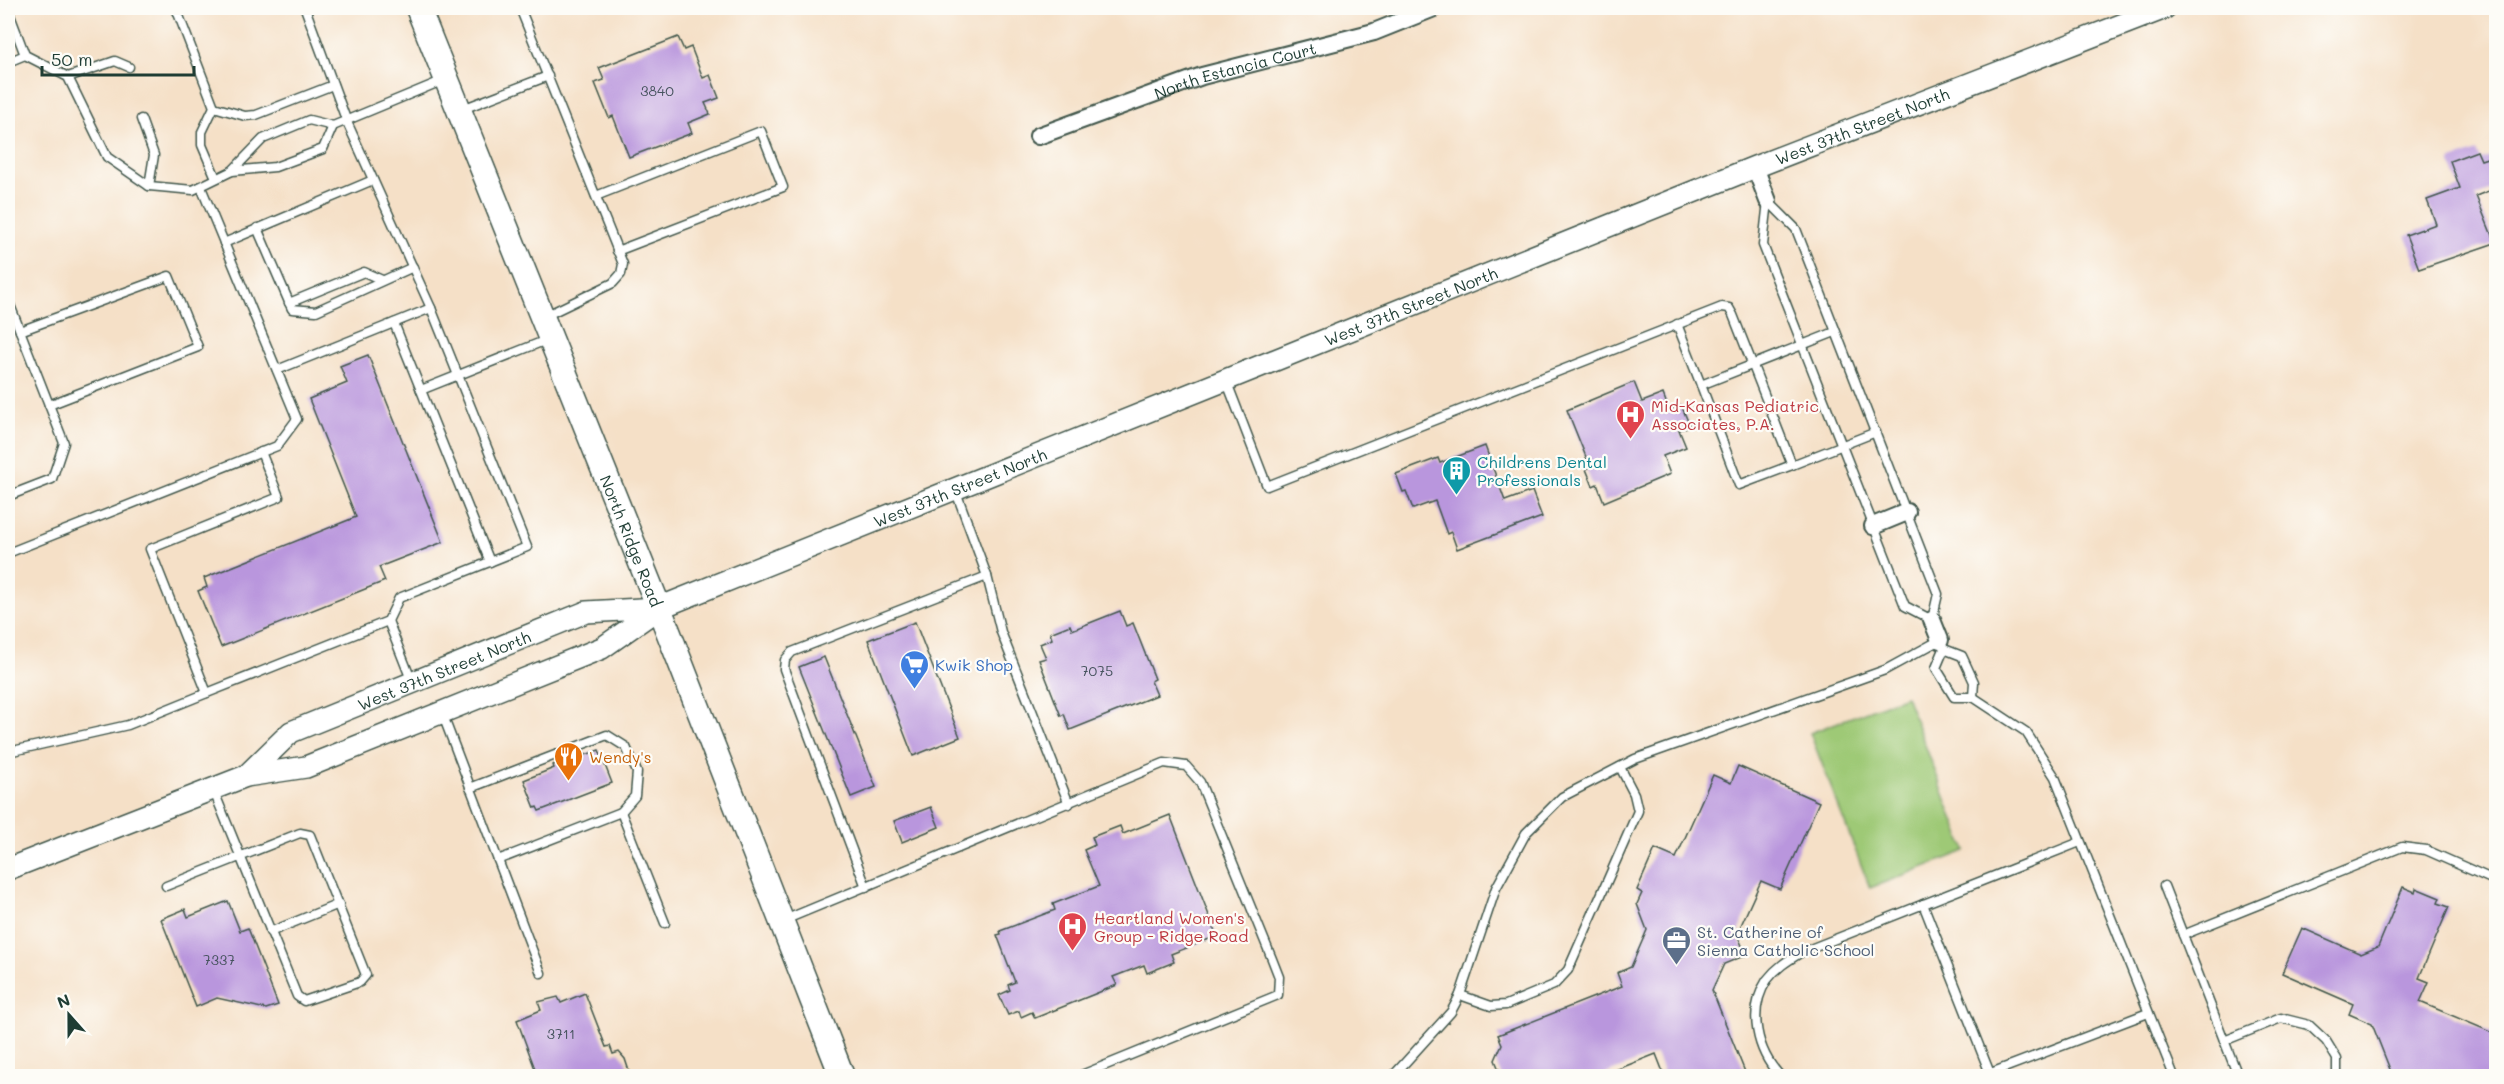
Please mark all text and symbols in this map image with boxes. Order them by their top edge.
street label: North Estancia Court [1151,37,1318,103]
scale bar [42,39,194,77]
text: 50 m [51,47,93,71]
house number: 3840 [640,81,674,100]
street label: West 37th Street North [1772,82,1952,169]
street label: West 37th Street North [1321,261,1500,350]
place label: Mid-Kansas Pediatric Associates, P.A. [1651,395,1819,434]
hospital icon: Mid-Kansas Pediatric Associates, P.A. [1614,398,1646,440]
street label: West 37th Street North [870,443,1049,531]
place label: Childrens Dental Professionals [1477,451,1607,490]
building icon: Childrens Dental Professionals [1440,454,1472,496]
street label: North Ridge Road [596,472,668,610]
street label: West 37th Street North [354,625,534,714]
supermarket icon: Kwik Shop [898,648,930,690]
place label: Kwik Shop [935,654,1013,675]
house number: 7075 [1081,661,1113,680]
restaurant icon: Wendy's [552,740,584,782]
place label: Wendy's [589,746,652,767]
place label: Heartland Women's Group - Ridge Road [1094,907,1248,946]
hospital icon: Heartland Women's Group - Ridge Road [1057,910,1089,952]
place label: St. Catherine of Sienna Catholic School [1697,921,1874,960]
office icon: St. Catherine of Sienna Catholic School [1660,924,1692,966]
house number: 7337 [203,950,235,969]
north arrow [39,985,99,1045]
text: N [54,989,73,1013]
house number: 3711 [547,1024,575,1043]

